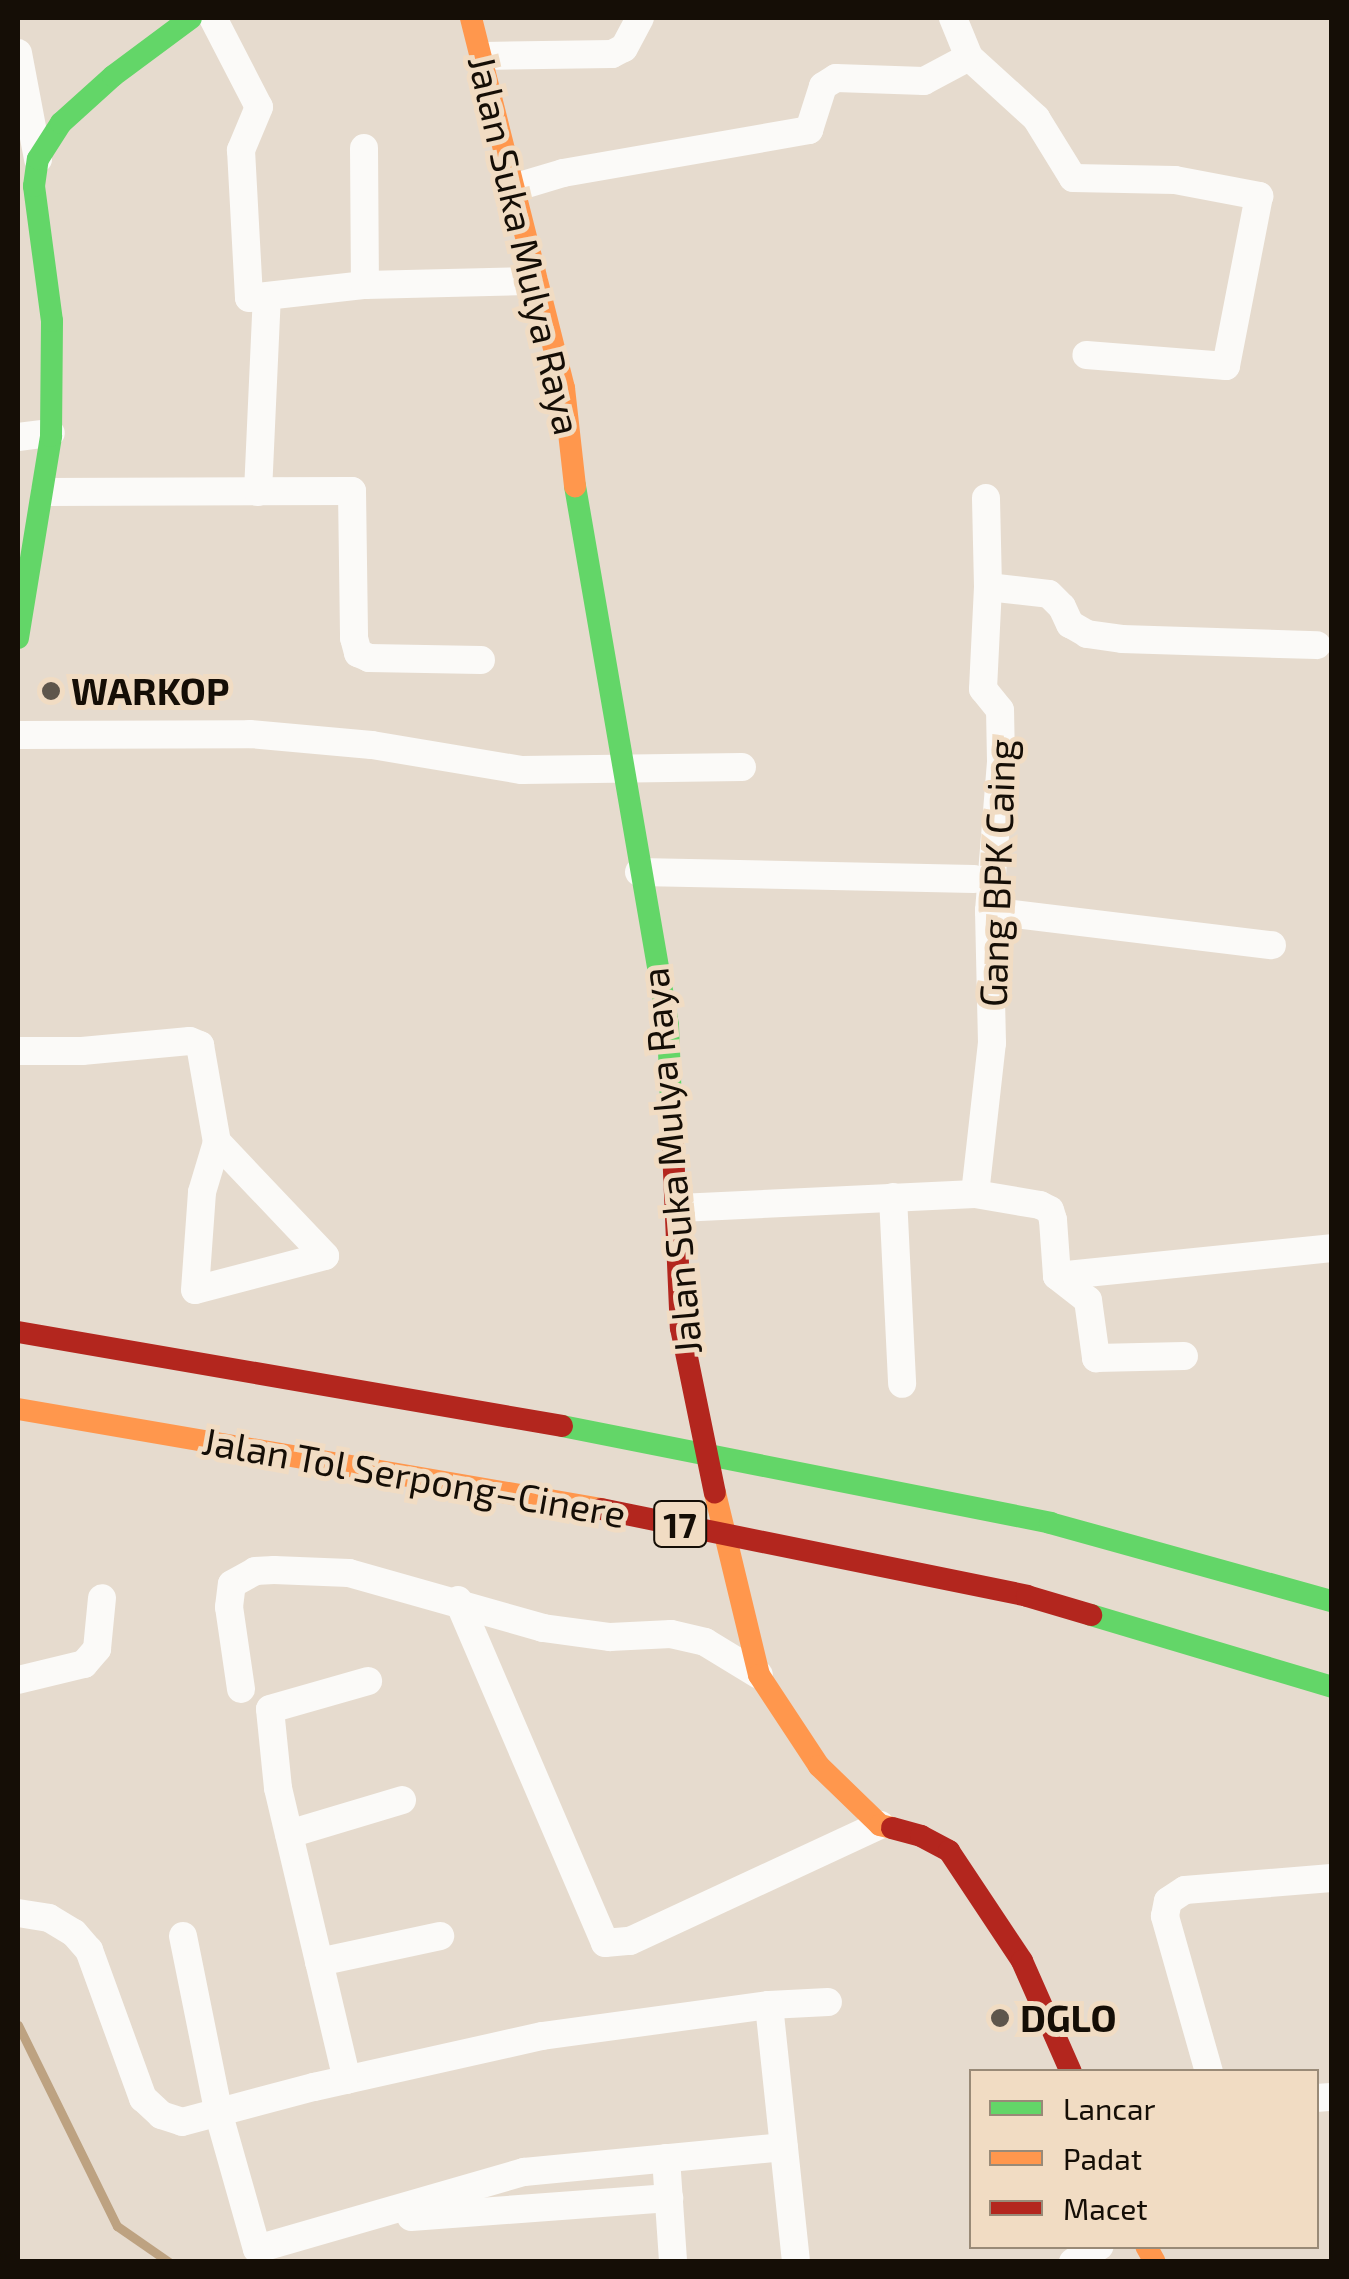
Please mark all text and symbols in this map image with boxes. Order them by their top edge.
street label: Jalan Suka Mulya Raya [459,51,591,439]
place label: WARKOP [71,668,229,714]
marker: WARKOP [40,680,62,702]
street label: Gang BPK Caing [970,738,1024,1008]
street label: Jalan Suka Mulya Raya [631,966,711,1356]
street label: Jalan Tol Serpong–Cinere [198,1417,630,1537]
road number: 17 [652,1494,708,1554]
place label: DGLO [1020,1995,1117,2041]
marker: DGLO [989,2007,1011,2029]
legend [969,2069,1319,2249]
text: Lancar [1063,2090,1156,2126]
text: Padat [1063,2140,1142,2176]
text: Macet [1063,2190,1148,2226]

